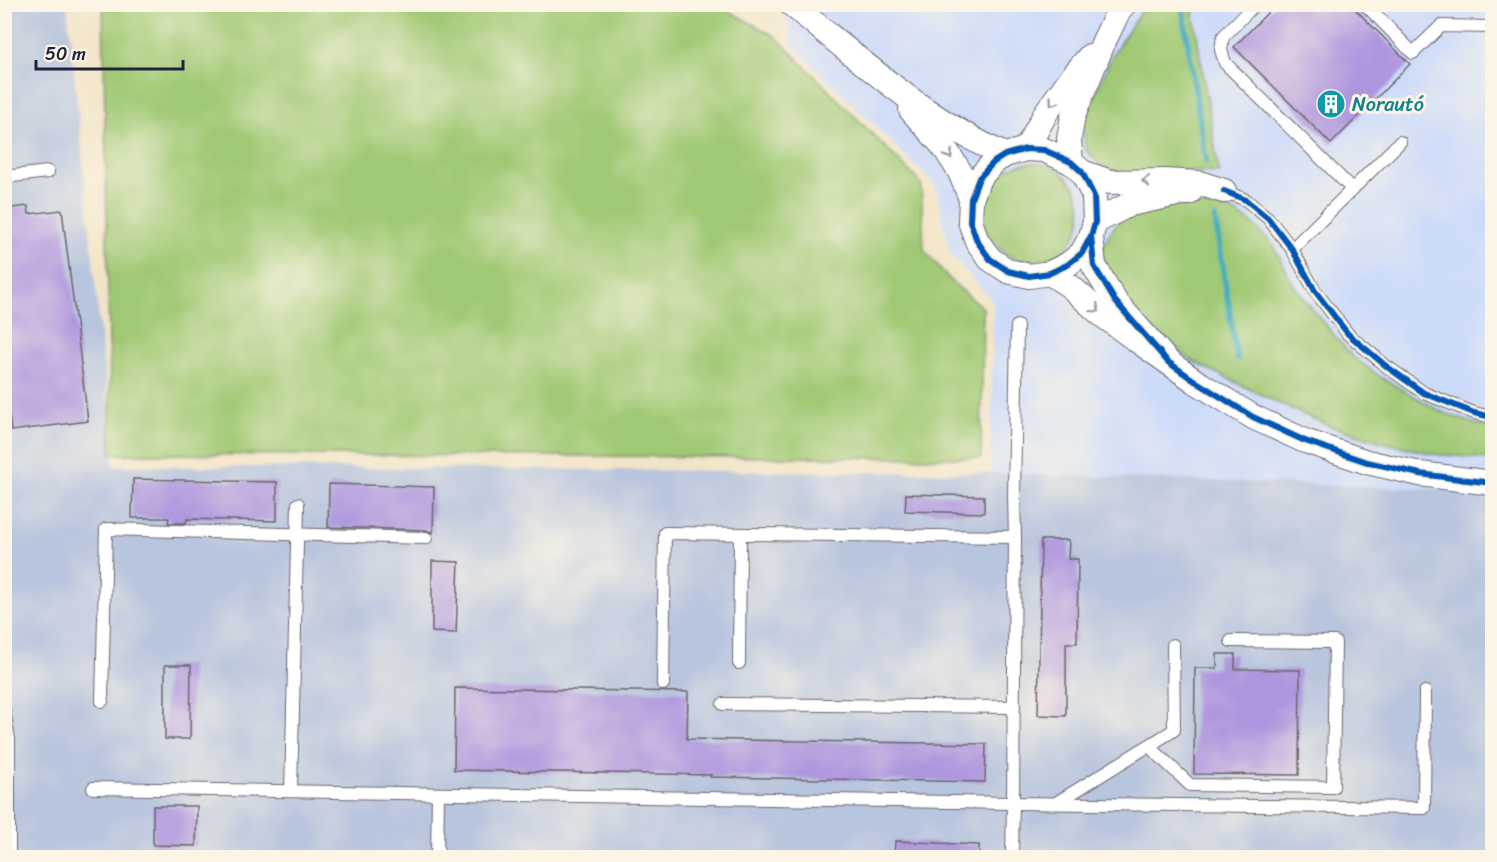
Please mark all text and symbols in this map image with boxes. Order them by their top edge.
scale bar [36,33,183,71]
text: 50 m [45,38,86,70]
place label: Norautó [1352,87,1425,122]
building icon: Norautó [1315,88,1347,120]
one-way arrow [1050,95,1061,106]
one-way arrow [942,148,953,159]
one-way arrow [1141,175,1150,187]
one-way arrow [1089,302,1100,313]

